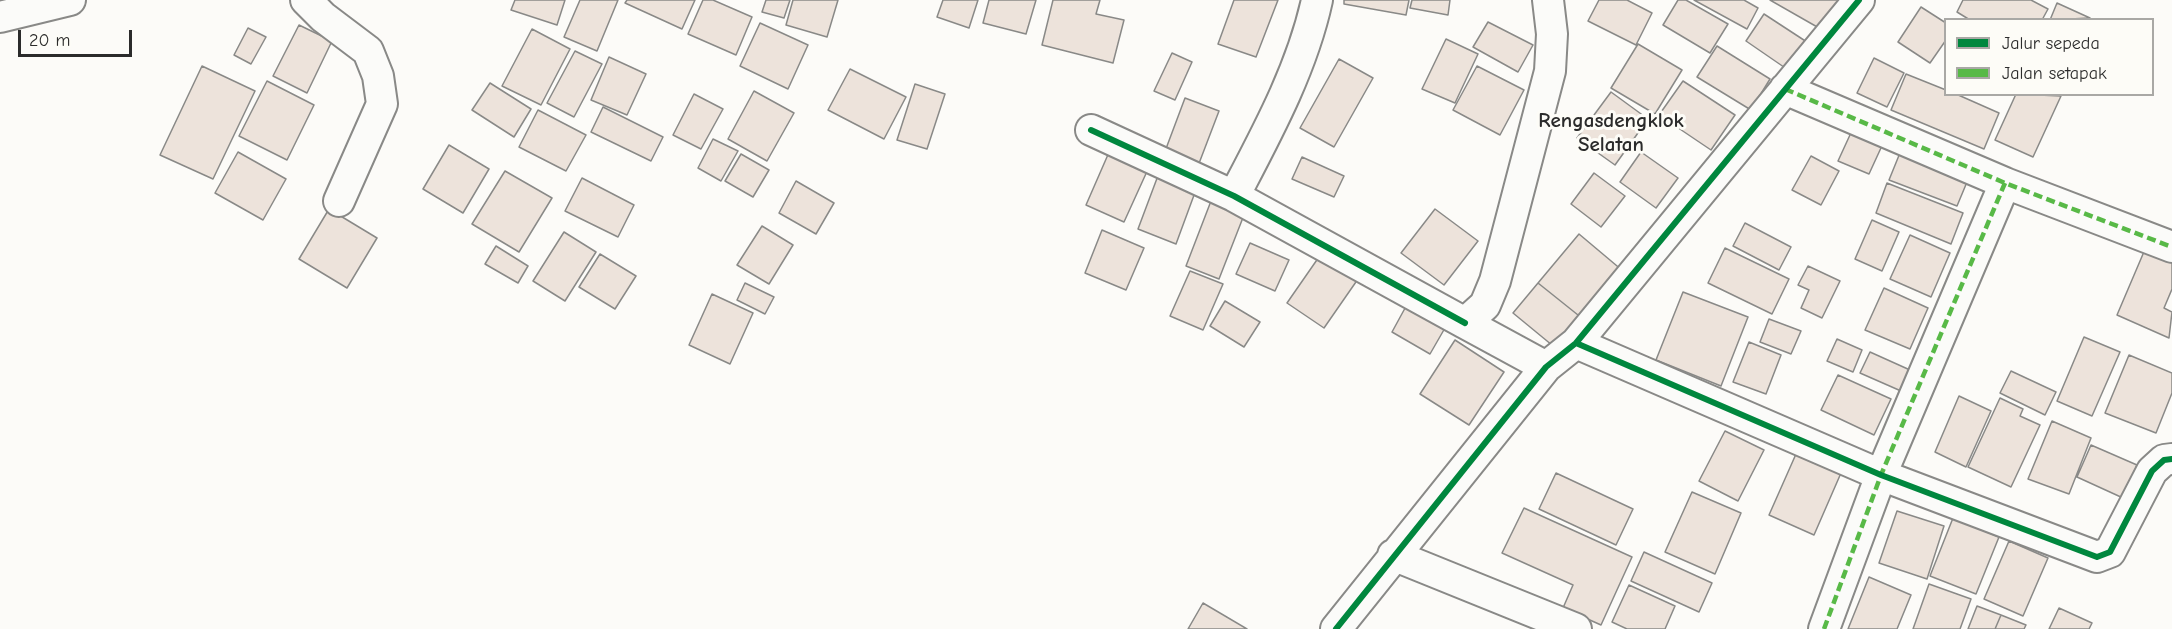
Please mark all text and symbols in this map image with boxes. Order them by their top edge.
scale bar [21,18,135,56]
legend [1944,18,2154,96]
text: 20 m [29,30,70,51]
text: Jalur sepeda [2002,33,2100,54]
text: Jalan setapak [2002,63,2107,84]
district label: Rengasdengklok Selatan [1538,108,1684,158]

